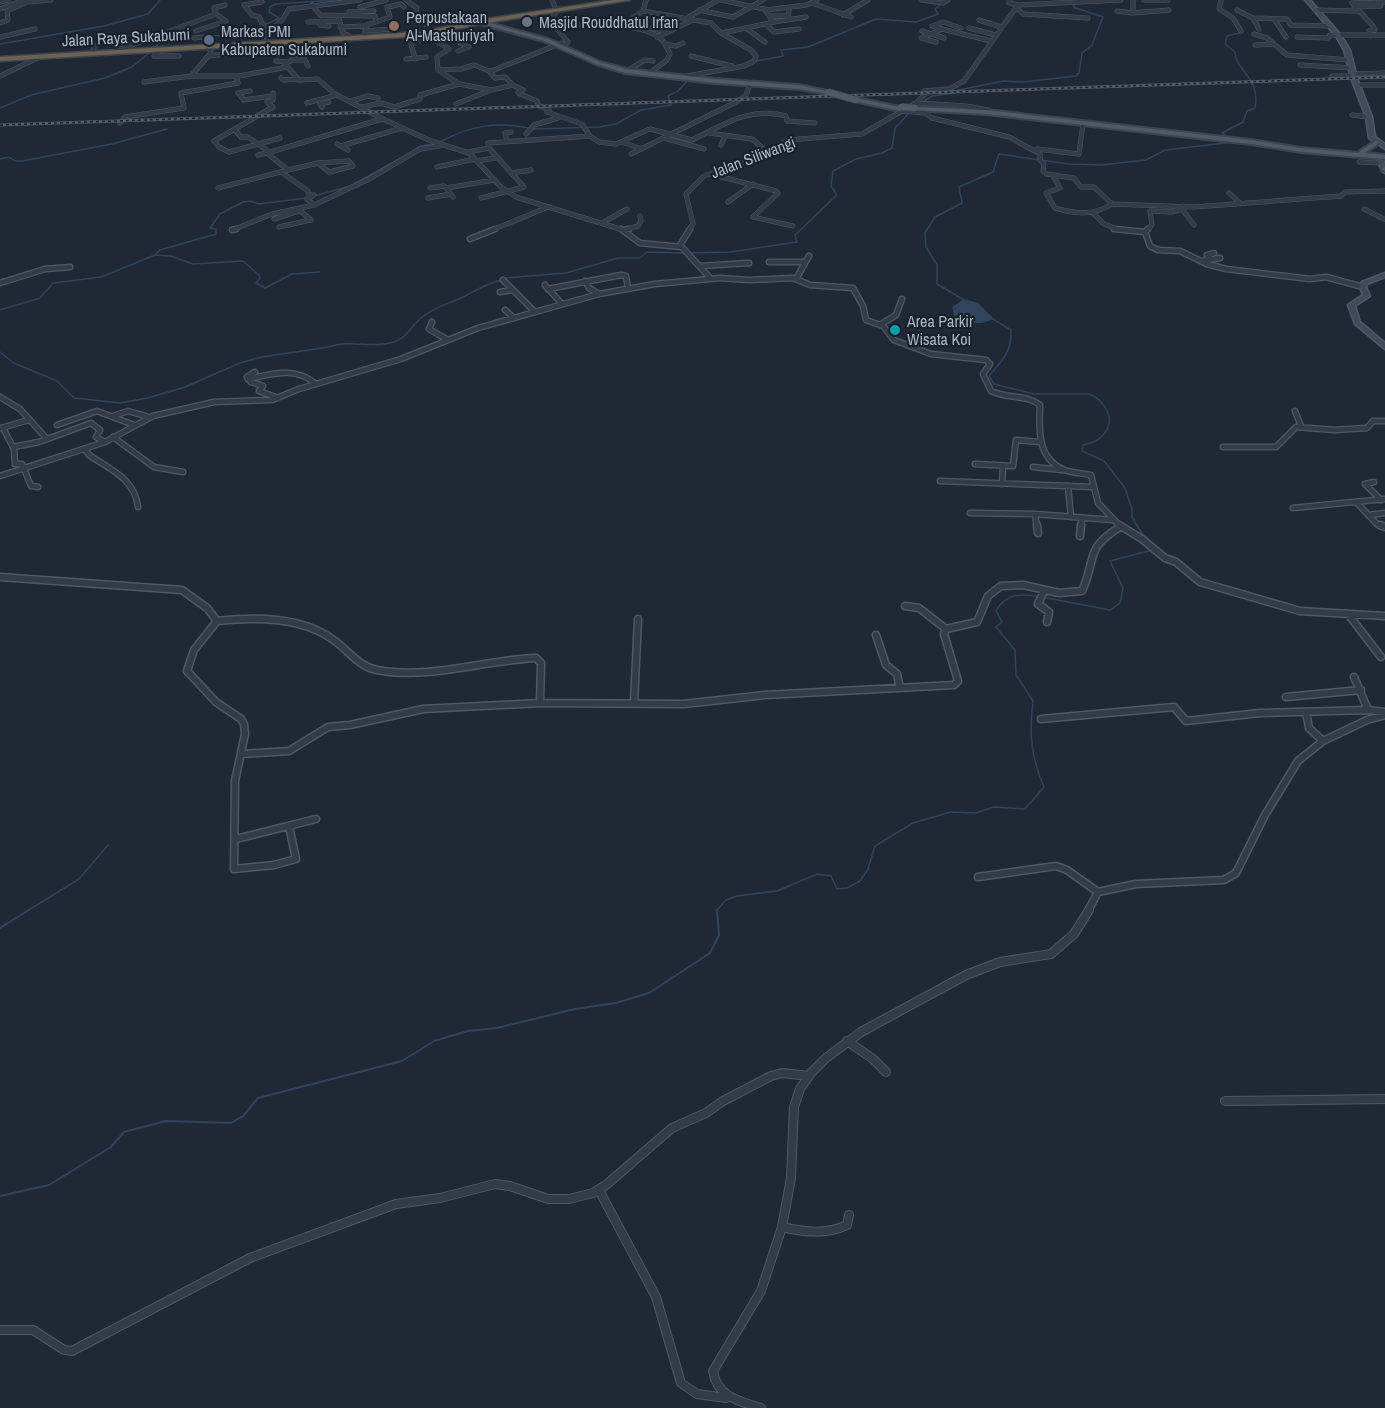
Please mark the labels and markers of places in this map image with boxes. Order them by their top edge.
place label: Perpustakaan Al-Masthuriyah [405,6,494,46]
place label: Masjid Rouddhatul Irfan [539,11,678,33]
marker: Masjid Rouddhatul Irfan [520,15,534,29]
marker: Perpustakaan Al-Masthuriyah [387,19,401,33]
place label: Markas PMI Kabupaten Sukabumi [221,20,347,60]
marker: Markas PMI Kabupaten Sukabumi [202,33,216,47]
place label: Area Parkir Wisata Koi [906,310,974,350]
marker: Area Parkir Wisata Koi [888,323,902,337]

